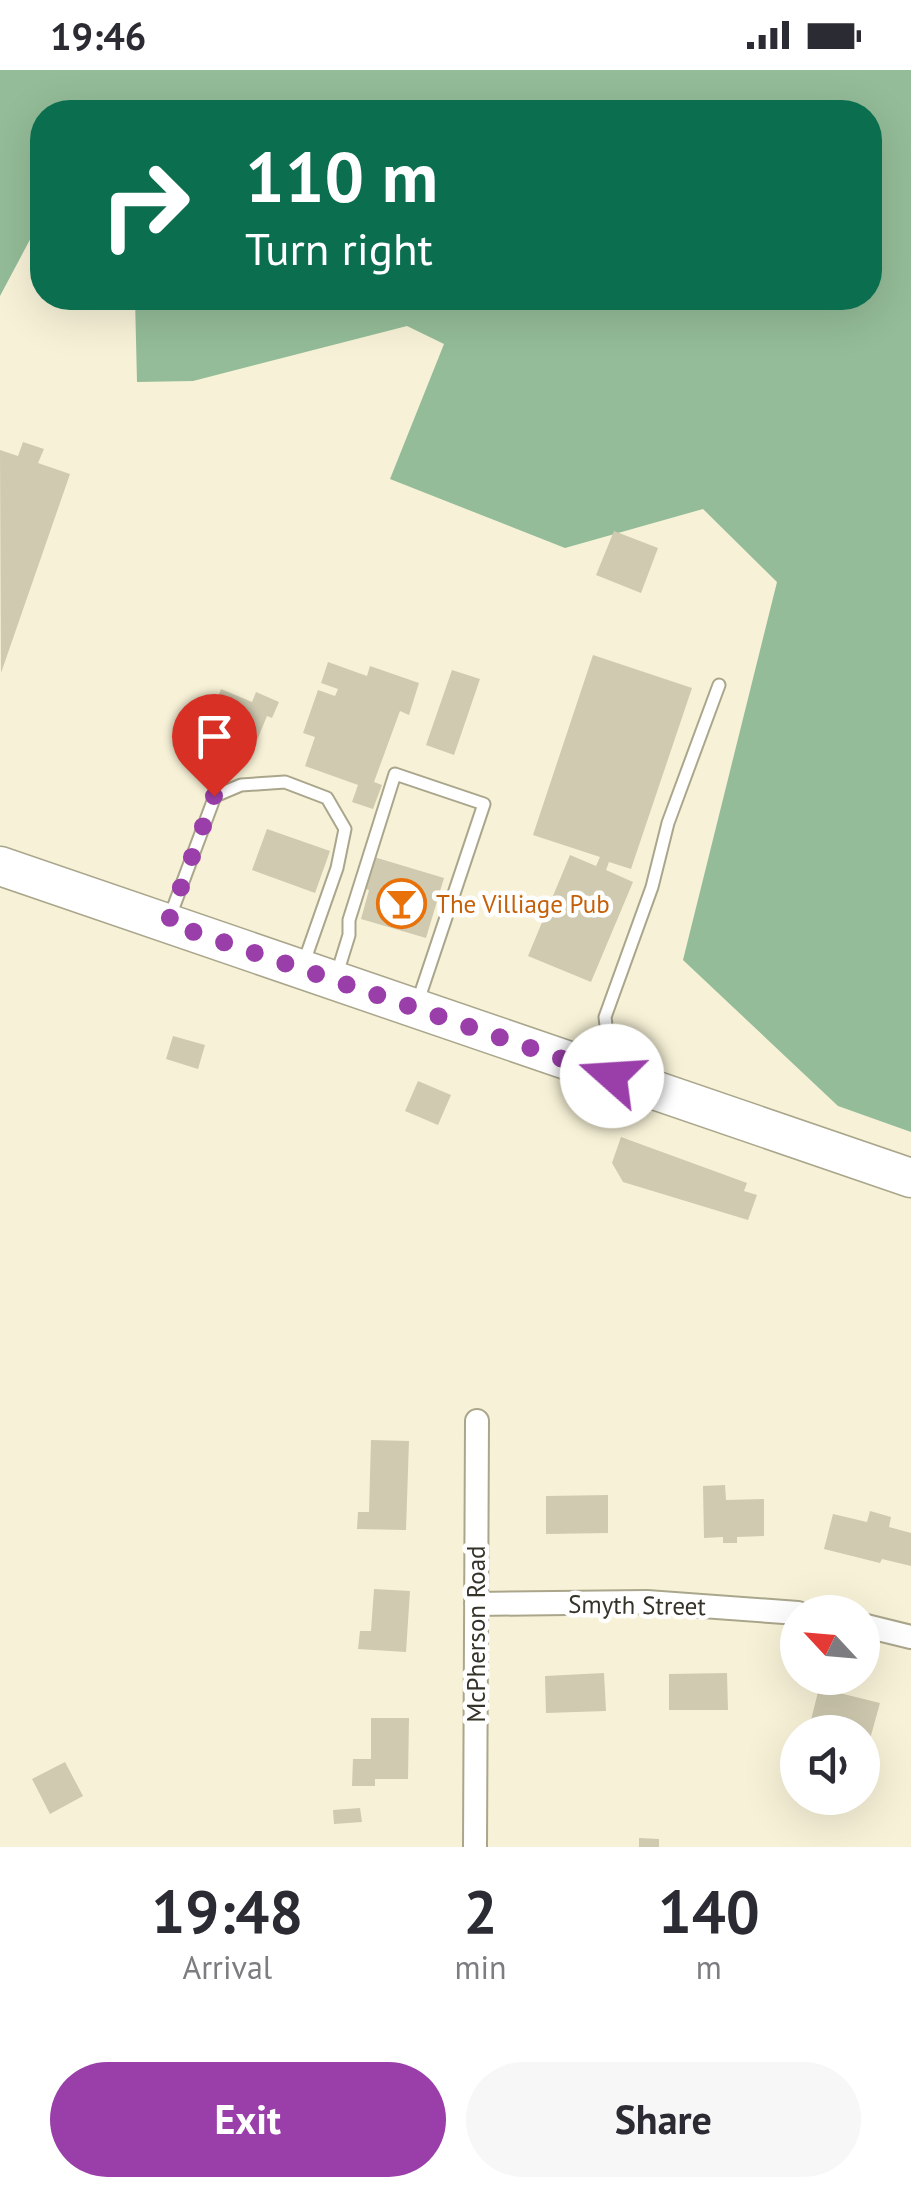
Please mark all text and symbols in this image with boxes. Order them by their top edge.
text: 19:46 [50,11,146,60]
text: 110 m [245,131,438,221]
icon: right [80,140,210,270]
text: Turn right [245,219,433,277]
pin [172,694,257,797]
icon: arrive [187,709,242,764]
bar icon: The Villiage Pub [375,878,427,930]
place label: The Villiage Pub [436,888,610,920]
position arrow [560,1024,664,1128]
street label: McPherson Road [460,1545,492,1723]
street label: Smyth Street [568,1588,707,1622]
north arrow [780,1595,880,1695]
map controls [780,1595,880,1815]
button: sound [780,1715,880,1815]
text: 19:48 [151,1872,303,1950]
text: 2 [464,1872,498,1950]
text: 140 [658,1872,760,1950]
text: Arrival [182,1946,272,1988]
text: min [455,1946,507,1988]
text: m [696,1946,722,1988]
button: Exit [50,2062,446,2177]
button: Share [466,2062,861,2177]

